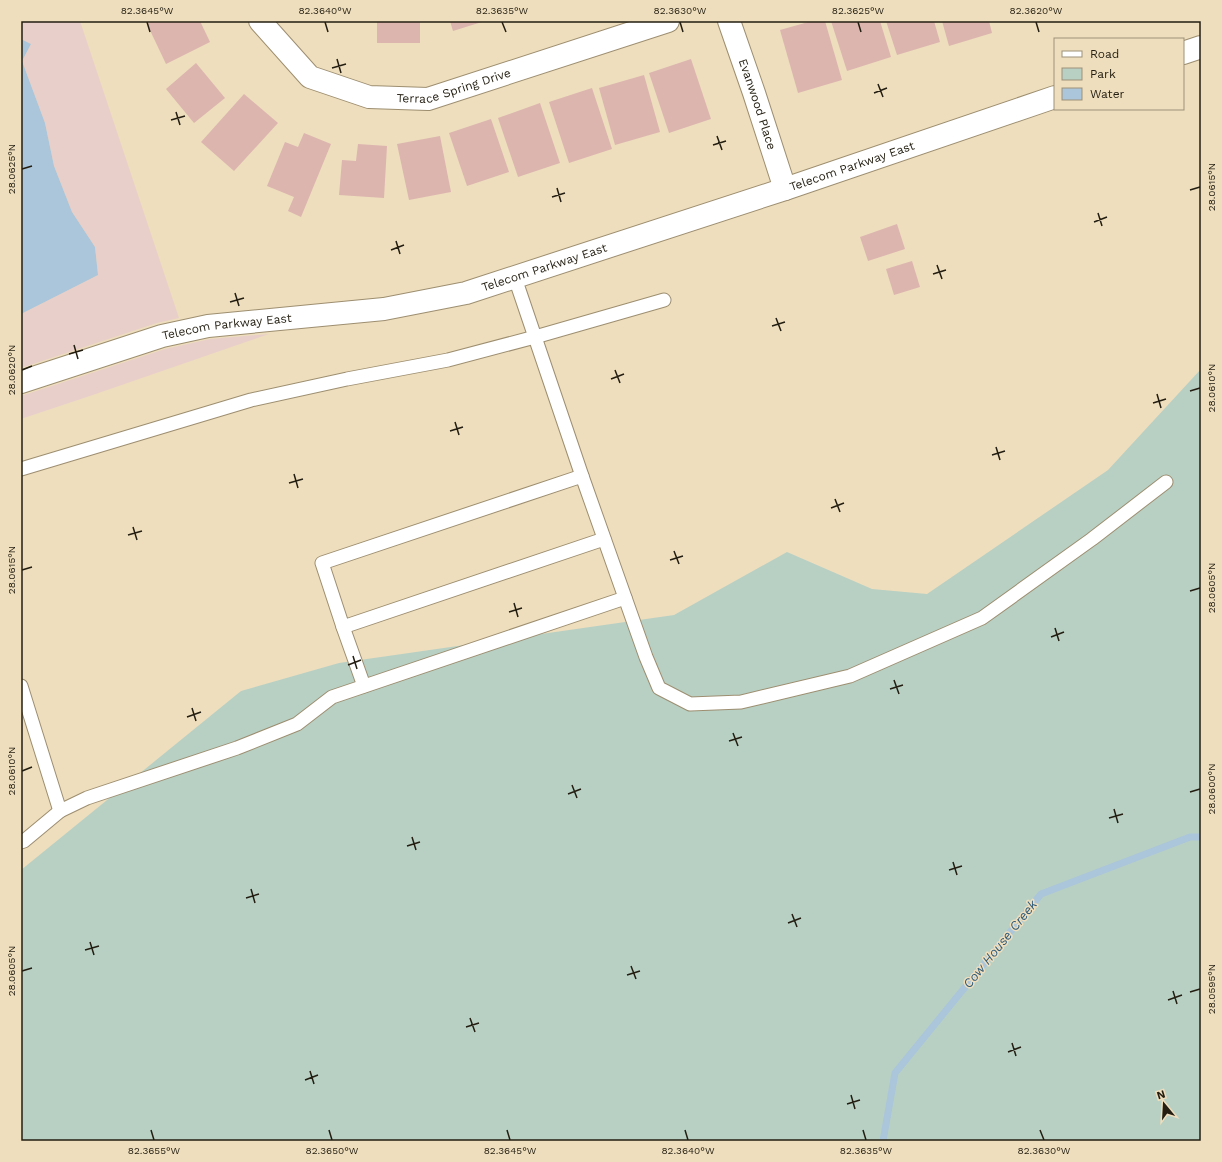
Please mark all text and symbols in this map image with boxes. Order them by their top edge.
text: 82.3645°W [121,5,174,16]
text: 82.3640°W [298,5,352,16]
text: 82.3635°W [476,5,529,16]
text: 82.3630°W [654,5,707,16]
text: 82.3625°W [832,5,885,16]
text: 82.3620°W [1010,5,1063,16]
legend [1054,38,1184,110]
text: Road [1090,47,1119,61]
street label: Evanwood Place [736,57,779,152]
street label: Terrace Spring Drive [396,66,513,106]
text: Park [1090,67,1116,81]
text: Water [1090,87,1125,101]
street label: Telecom Parkway East [788,138,916,194]
text: 28.0625°N [6,144,17,194]
text: 28.0615°N [1206,163,1217,211]
street label: Telecom Parkway East [480,241,609,294]
street label: Telecom Parkway East [161,311,292,343]
text: 28.0620°N [6,345,17,395]
text: 28.0610°N [1206,364,1217,412]
text: 28.0615°N [6,546,17,594]
text: 28.0605°N [1206,563,1217,613]
text: 28.0610°N [6,747,17,795]
text: 28.0600°N [1206,763,1217,815]
water label: Cow House Creek [960,896,1041,991]
text: 28.0605°N [6,946,17,996]
text: 28.0595°N [1206,964,1217,1014]
north arrow [1144,1084,1184,1124]
text: N [1155,1088,1167,1102]
text: 82.3655°W [128,1145,181,1156]
text: 82.3650°W [306,1145,359,1156]
text: 82.3645°W [484,1145,537,1156]
text: 82.3640°W [661,1145,715,1156]
text: 82.3635°W [840,1145,893,1156]
text: 82.3630°W [1018,1145,1071,1156]

